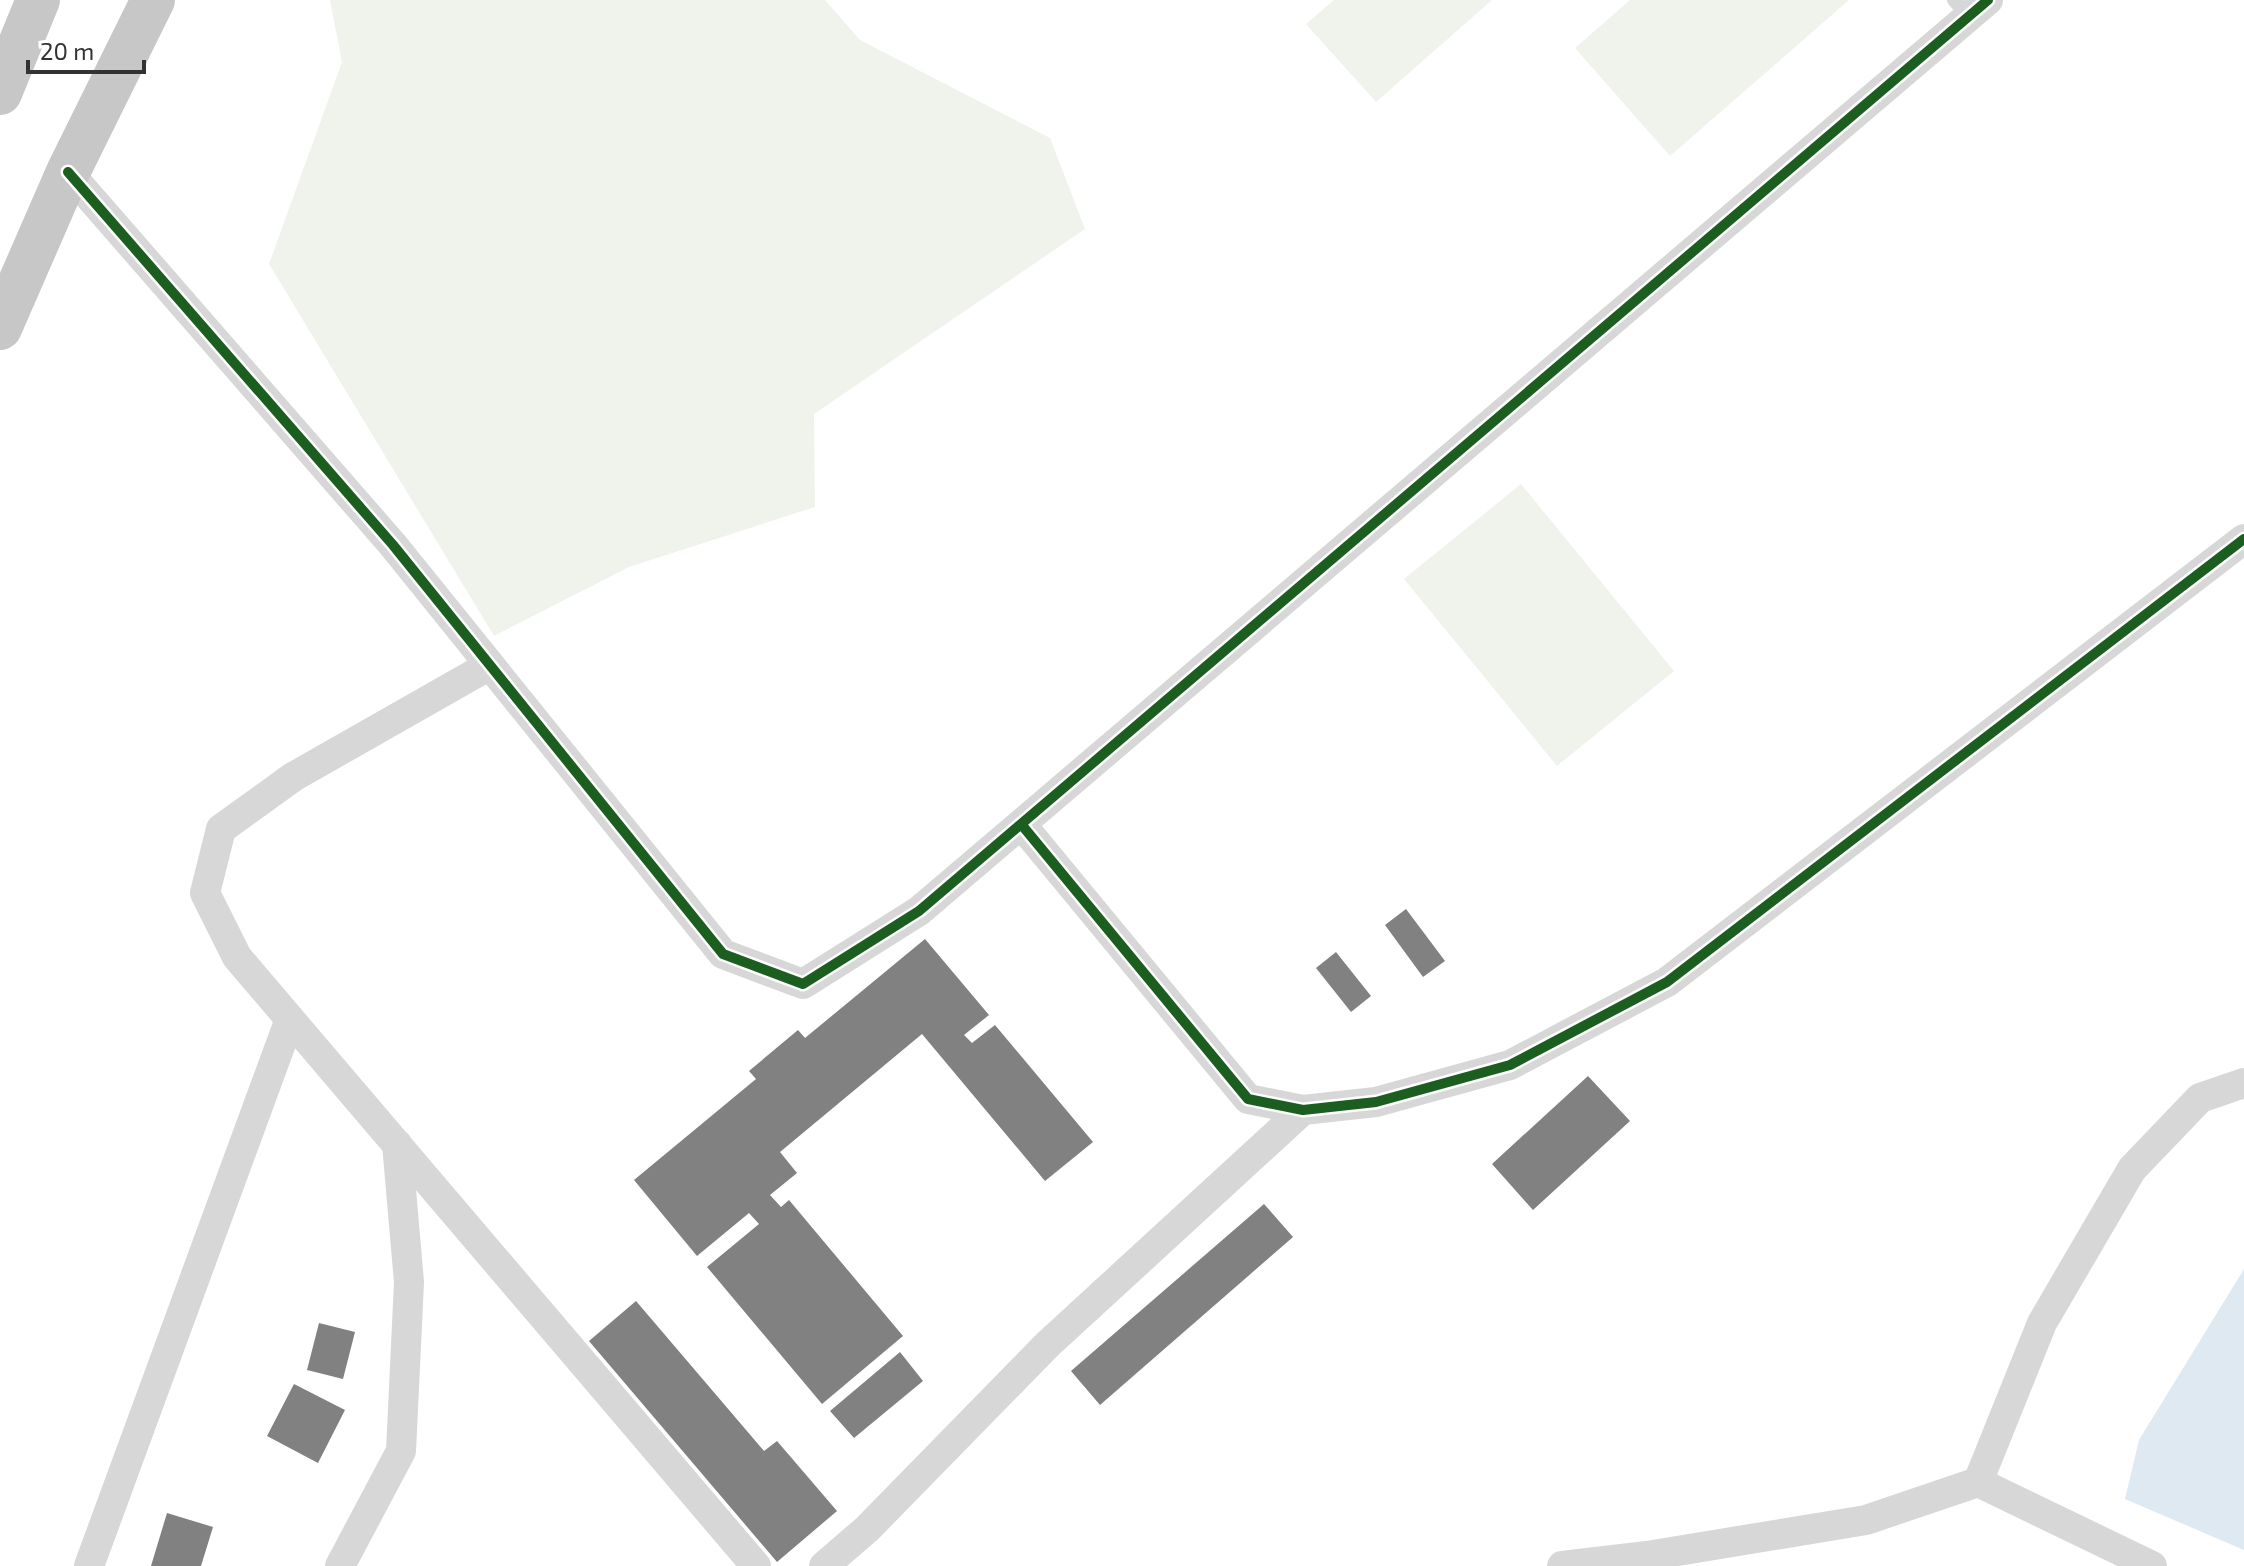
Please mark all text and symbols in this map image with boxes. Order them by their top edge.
scale bar [28,24,144,74]
text: 20 m [40,36,94,65]

